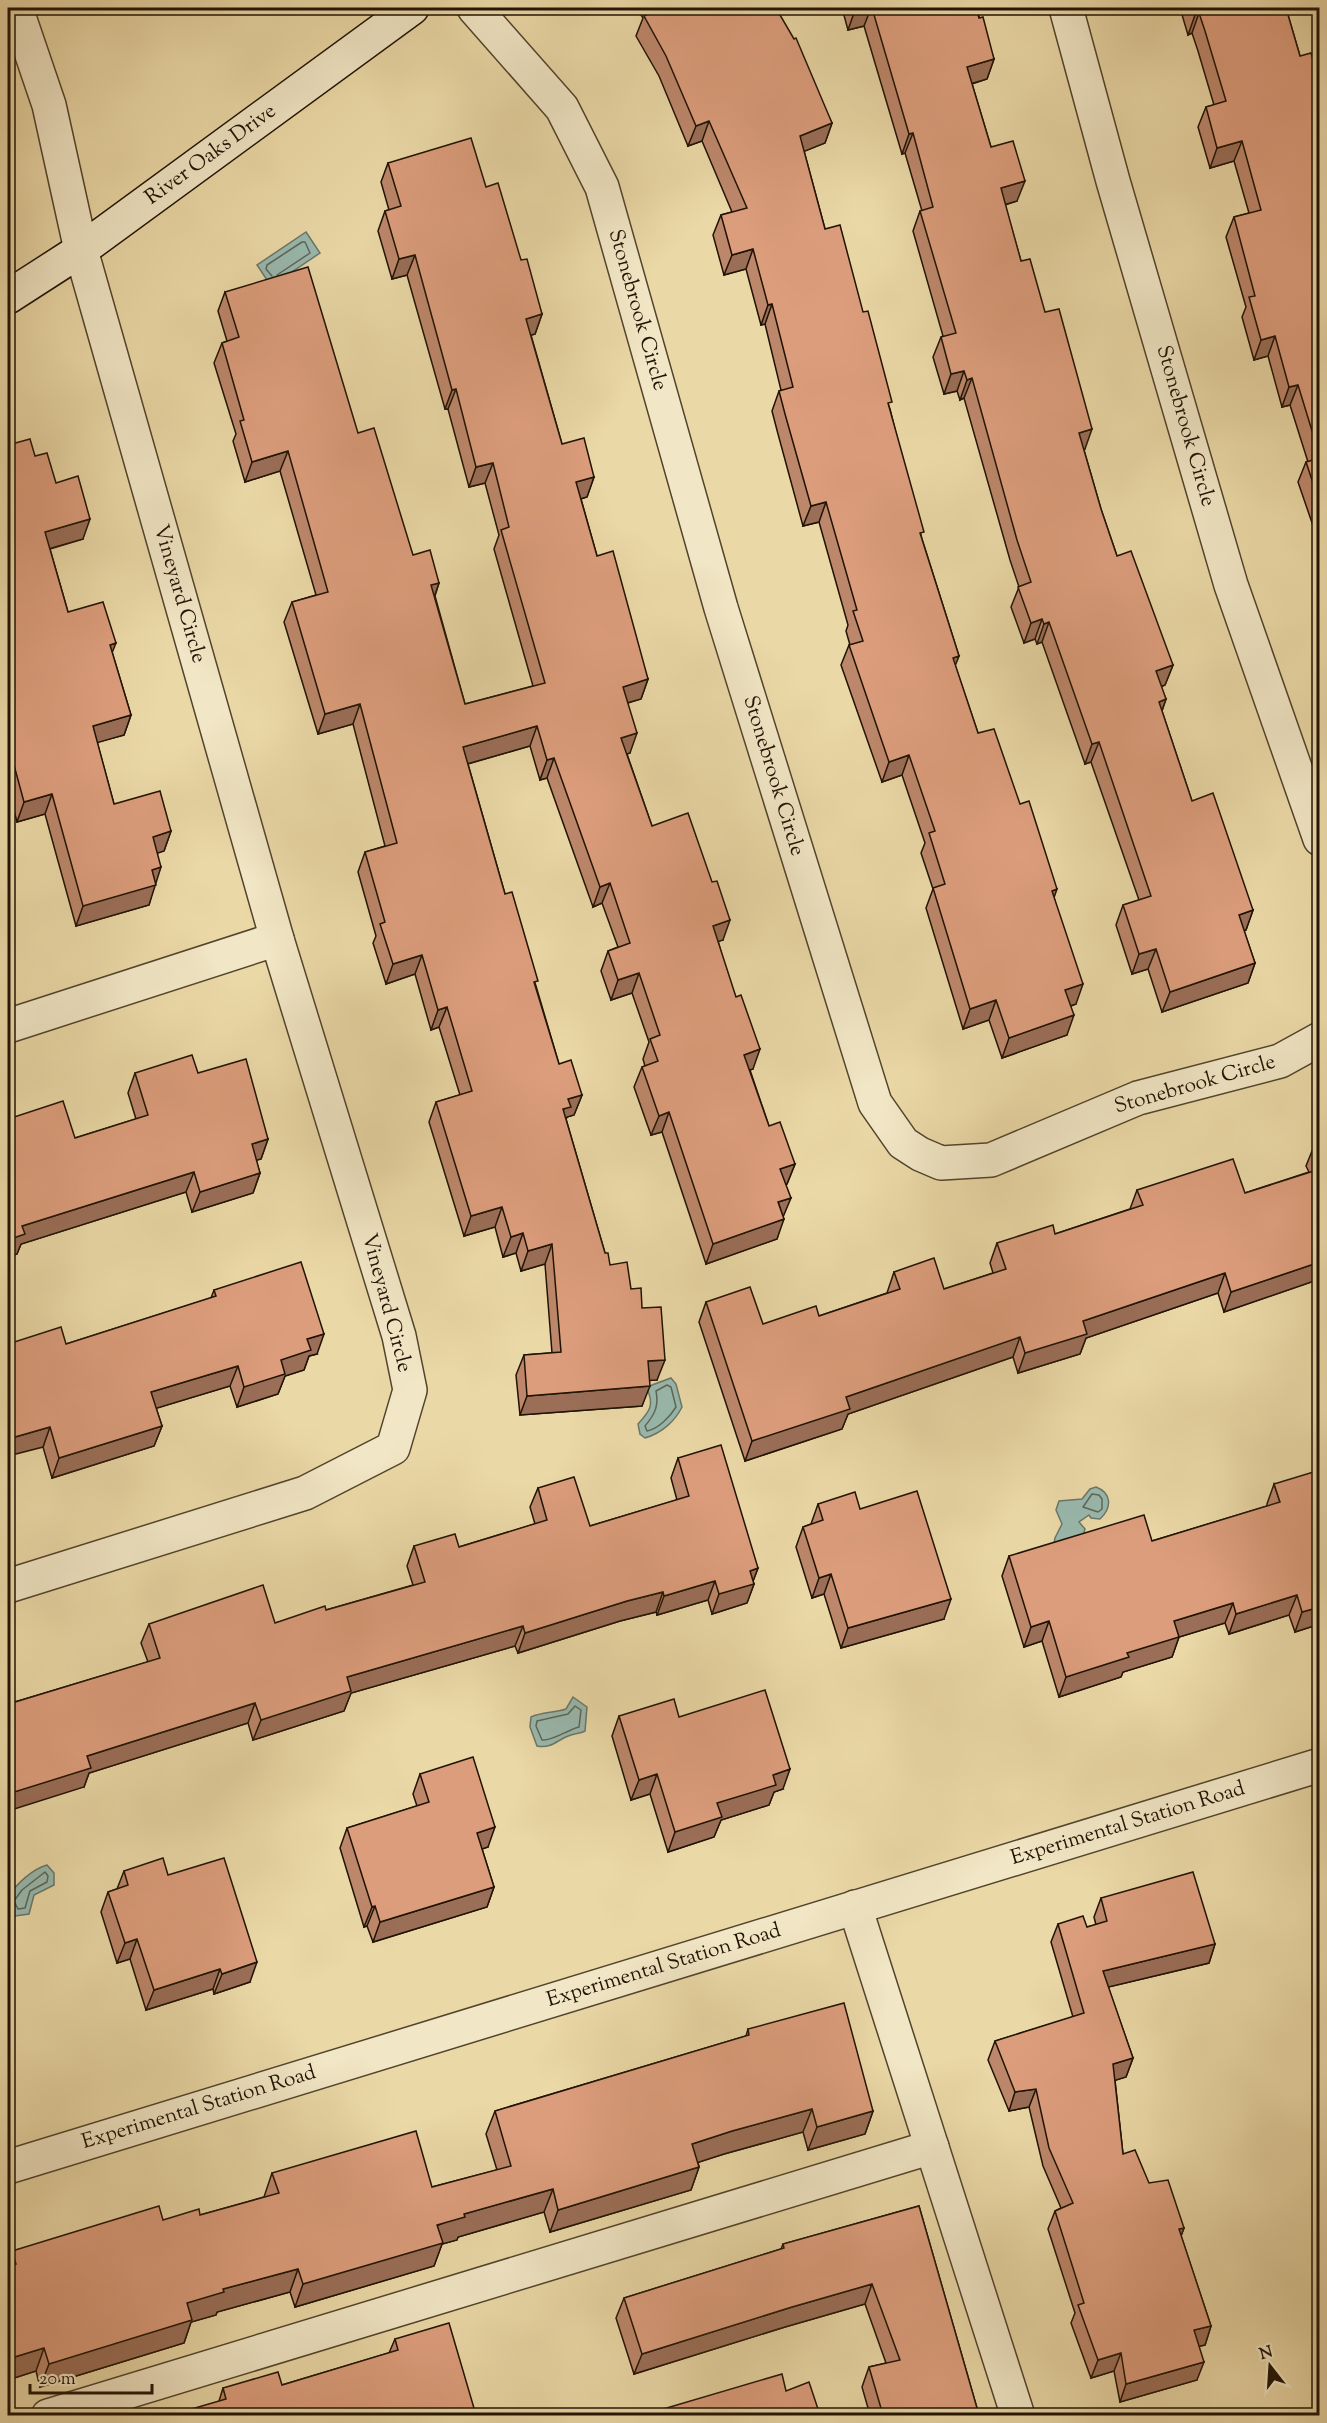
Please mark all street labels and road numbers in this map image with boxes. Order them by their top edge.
street label: River Oaks Drive [139,97,283,213]
street label: Stonebrook Circle [600,226,674,394]
street label: Stonebrook Circle [1148,342,1222,510]
street label: Vineyard Circle [145,521,213,667]
street label: Stonebrook Circle [734,692,812,860]
street label: Stonebrook Circle [1111,1048,1279,1122]
street label: Vineyard Circle [353,1230,419,1376]
street label: Experimental Station Road [1007,1774,1249,1874]
street label: Experimental Station Road [543,1916,785,2016]
street label: Experimental Station Road [78,2058,320,2158]

